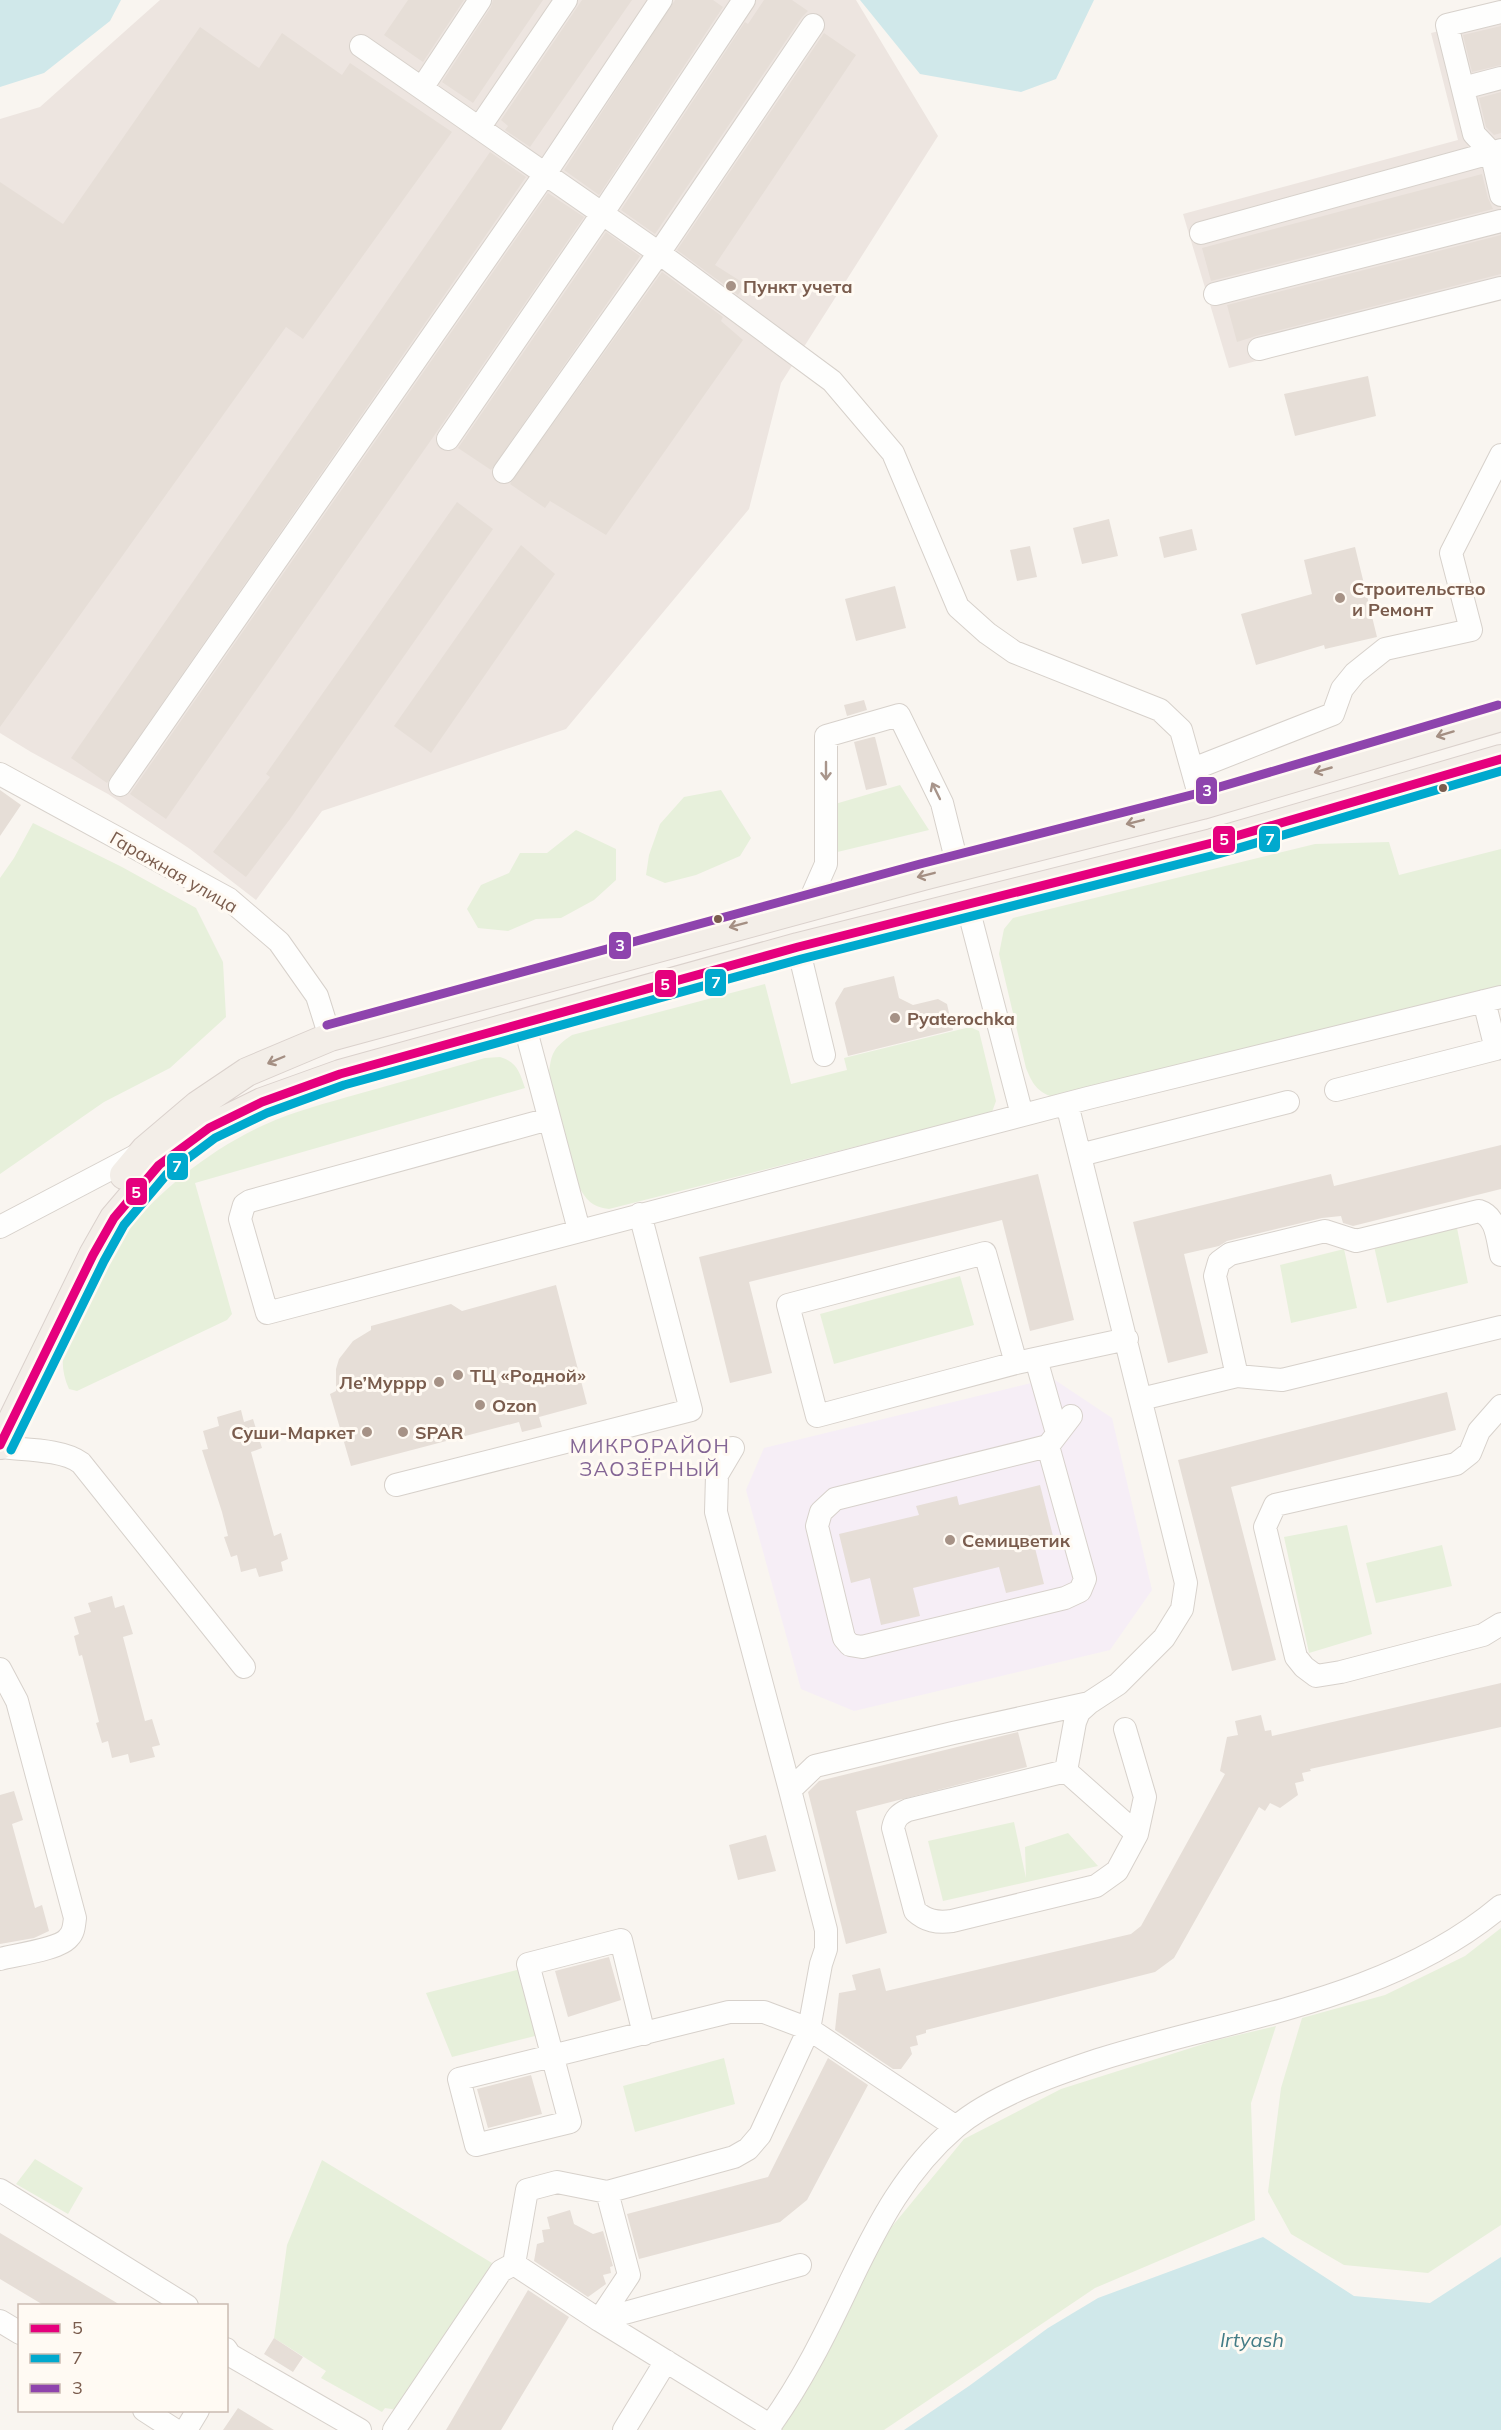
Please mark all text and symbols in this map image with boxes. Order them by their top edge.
place label: Пункт учета [743,275,853,298]
marker: Пункт учета [724,279,738,293]
place label: Строительство и Ремонт [1352,577,1486,621]
marker: Строительство и Ремонт [1333,591,1347,605]
one-way arrow [1436,729,1455,740]
one-way arrow [820,760,832,780]
one-way arrow [1314,765,1333,776]
line badge: 3 [1195,776,1218,805]
text: 3 [1202,780,1212,800]
one-way arrow [930,782,941,800]
unlabelled marker [1437,782,1449,794]
one-way arrow [1126,816,1145,828]
line badge: 5 [1212,825,1236,854]
line badge: 7 [1258,825,1281,853]
street label: Гаражная улица [106,826,242,918]
text: 5 [1219,829,1229,849]
text: 7 [1265,829,1275,849]
one-way arrow [917,870,936,881]
unlabelled marker [712,913,724,925]
one-way arrow [729,920,748,932]
line badge: 3 [608,931,632,960]
text: 3 [615,935,625,955]
line badge: 7 [704,968,727,997]
line badge: 5 [654,969,677,998]
text: 7 [711,972,721,992]
text: 5 [660,974,670,994]
place label: Pyaterochka [907,1007,1015,1030]
marker: Pyaterochka [888,1011,902,1025]
one-way arrow [267,1055,285,1066]
line badge: 7 [166,1152,189,1181]
text: 7 [172,1156,182,1176]
line badge: 5 [125,1177,148,1206]
text: 5 [131,1182,141,1202]
place label: ТЦ «Родной» [470,1364,586,1387]
marker: ТЦ «Родной» [451,1368,465,1382]
place label: Ле’Муррр [339,1371,427,1394]
marker: Ле’Муррр [432,1375,446,1389]
place label: Ozon [492,1394,537,1417]
marker: Ozon [473,1398,487,1412]
place label: Суши-Маркет [231,1421,355,1444]
place label: SPAR [415,1421,464,1444]
marker: Суши-Маркет [360,1425,374,1439]
marker: SPAR [396,1425,410,1439]
district label: МИКРОРАЙОН ЗАОЗЁРНЫЙ [570,1433,730,1481]
place label: Семицветик [962,1529,1071,1552]
marker: Семицветик [943,1533,957,1547]
legend [18,2304,228,2412]
text: 5 [72,2316,83,2339]
water label: Irtyash [1220,2327,1284,2352]
text: 7 [72,2346,83,2369]
text: 3 [72,2376,83,2399]

